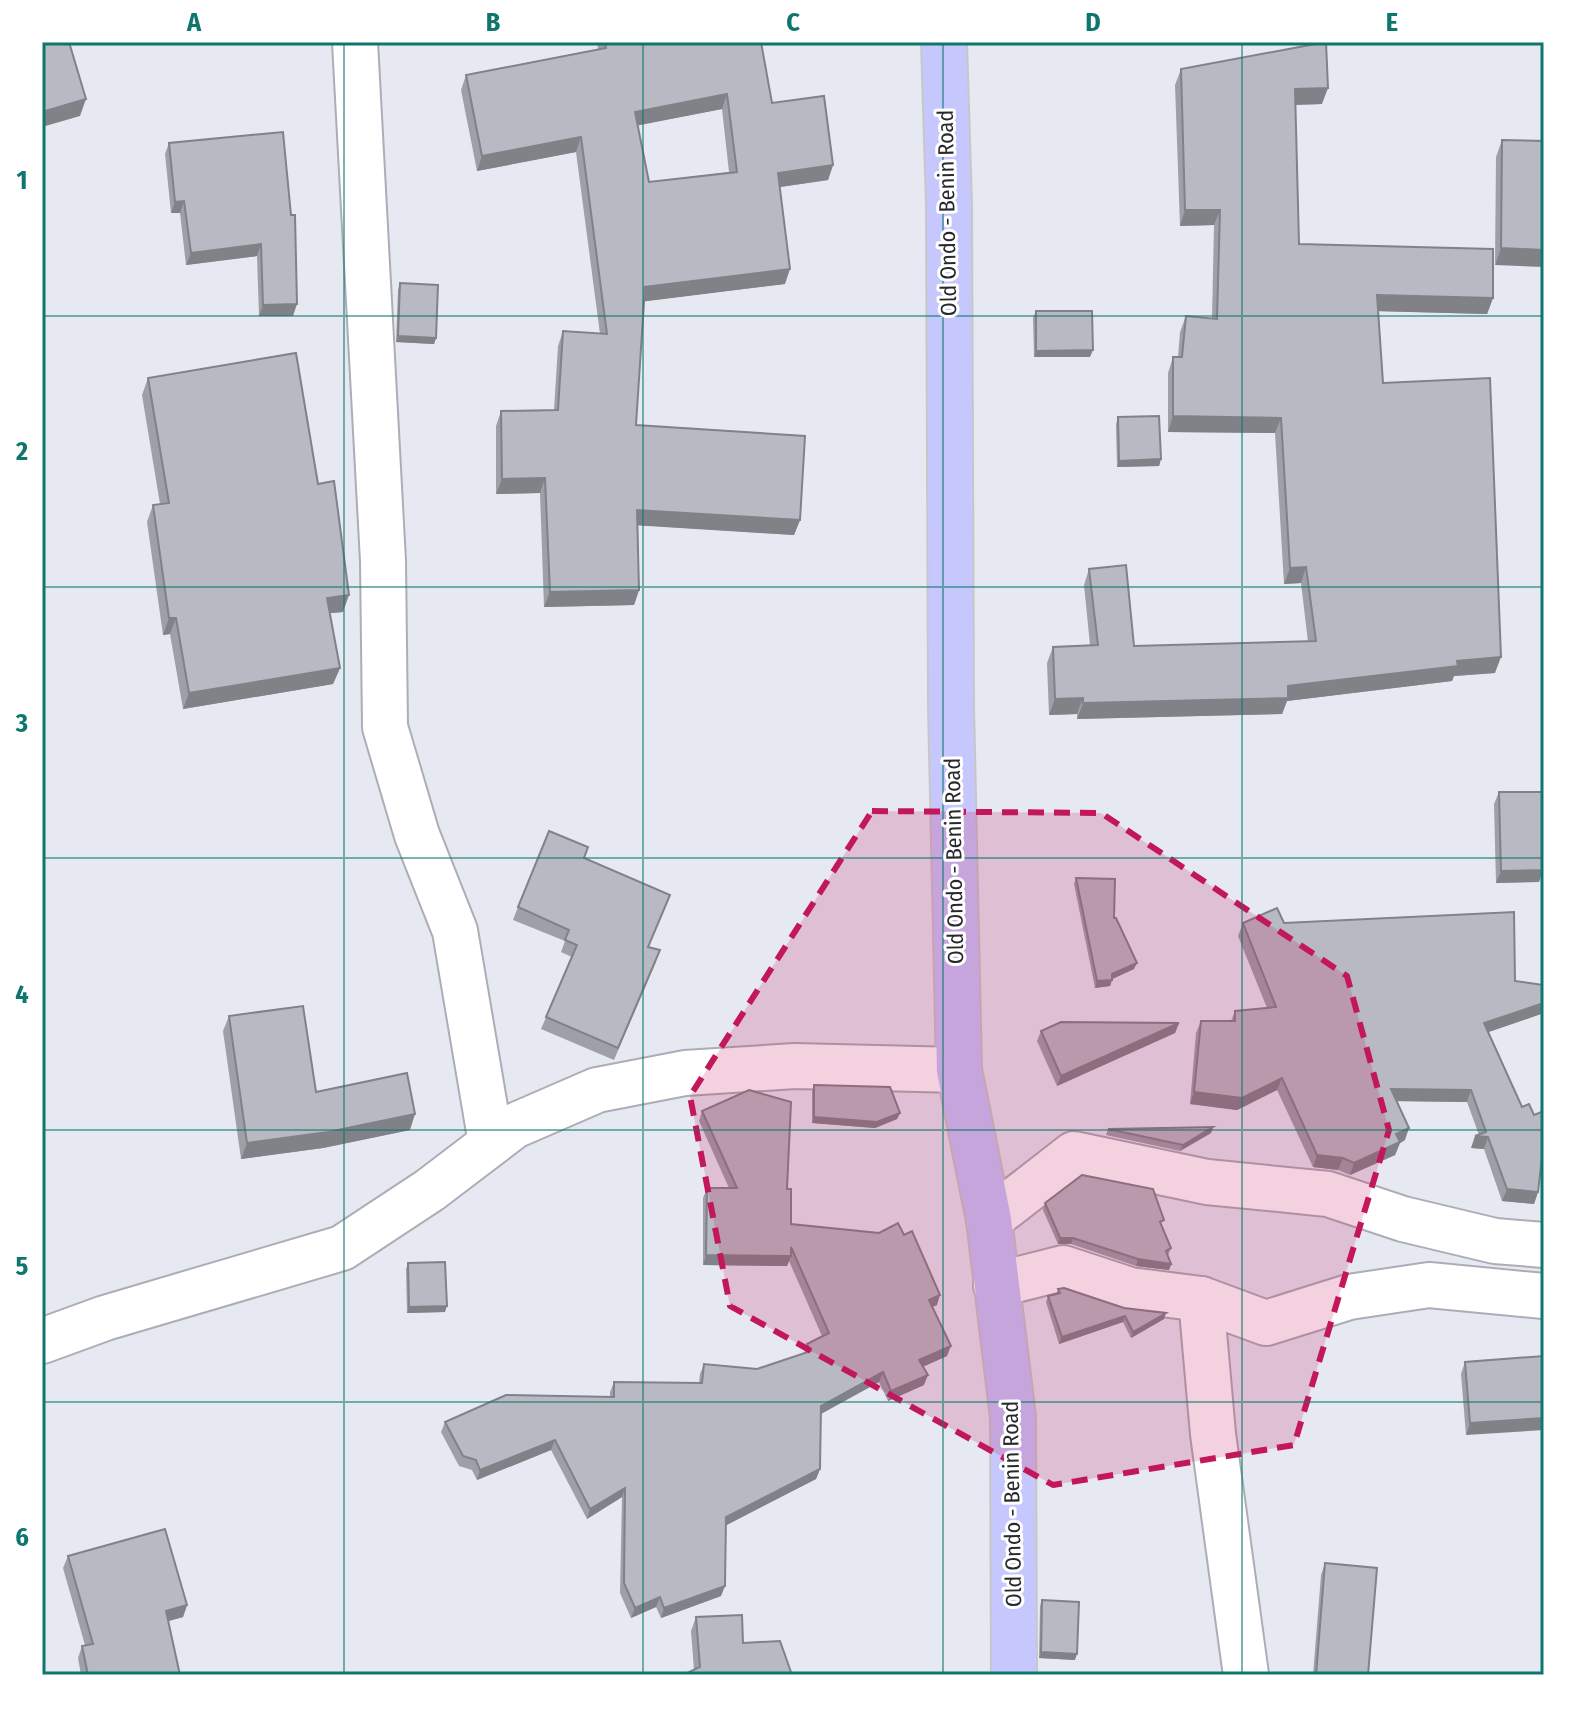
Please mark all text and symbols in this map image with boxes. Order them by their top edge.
text: A [186,7,202,38]
text: B [486,7,501,38]
text: C [786,7,800,38]
text: D [1085,7,1101,38]
text: E [1386,7,1398,38]
street label: Old Ondo - Benin Road [932,110,962,316]
text: 1 [17,165,28,196]
text: 2 [15,436,28,467]
text: 3 [15,708,28,739]
street label: Old Ondo - Benin Road [939,758,969,964]
text: 4 [15,979,29,1010]
text: 5 [16,1251,29,1282]
street label: Old Ondo - Benin Road [997,1401,1027,1607]
text: 6 [15,1522,29,1553]

